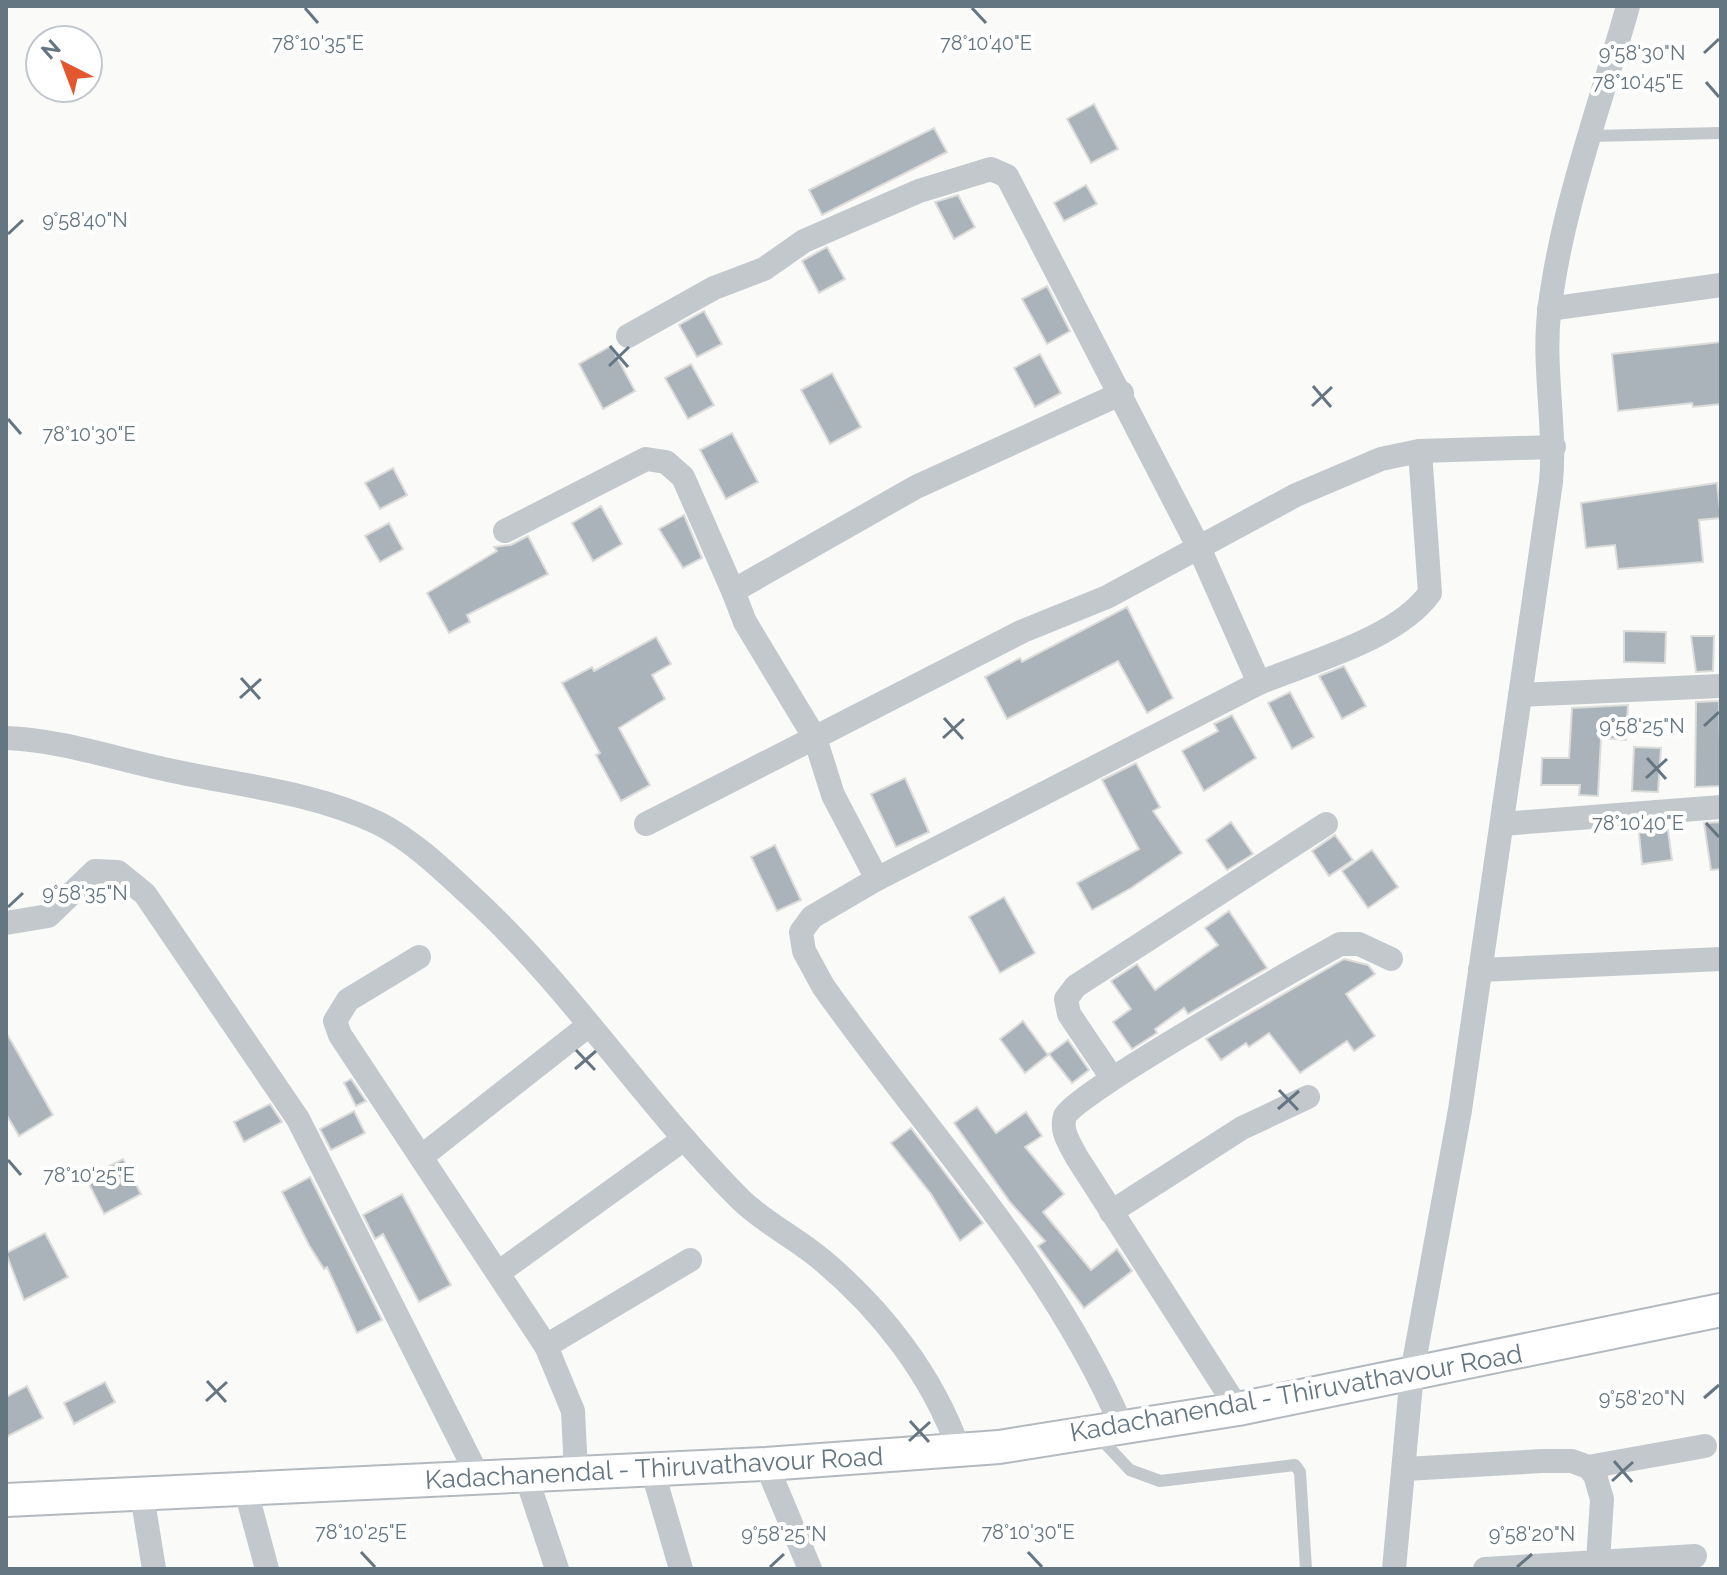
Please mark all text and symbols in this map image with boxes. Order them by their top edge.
north arrow [24,24,104,104]
text: 78°10'35"E [272,31,364,55]
text: 78°10'40"E [940,31,1032,55]
text: N [36,34,66,64]
text: 9°58'30"N [1599,41,1685,65]
text: 78°10'45"E [1593,70,1683,94]
text: 9°58'40"N [42,208,128,232]
text: 78°10'30"E [42,422,136,446]
text: 9°58'25"N [1599,714,1685,738]
text: 78°10'40"E [1592,811,1684,835]
text: 9°58'35"N [42,881,128,905]
text: 78°10'25"E [43,1163,135,1187]
street label: Kadachanendal - Thiruvathavour Road [1067,1338,1525,1448]
text: 9°58'20"N [1599,1386,1685,1410]
street label: Kadachanendal - Thiruvathavour Road [424,1441,884,1495]
text: 78°10'25"E [315,1520,407,1544]
text: 78°10'30"E [981,1520,1075,1544]
text: 9°58'25"N [741,1522,827,1546]
text: 9°58'20"N [1489,1522,1575,1546]

